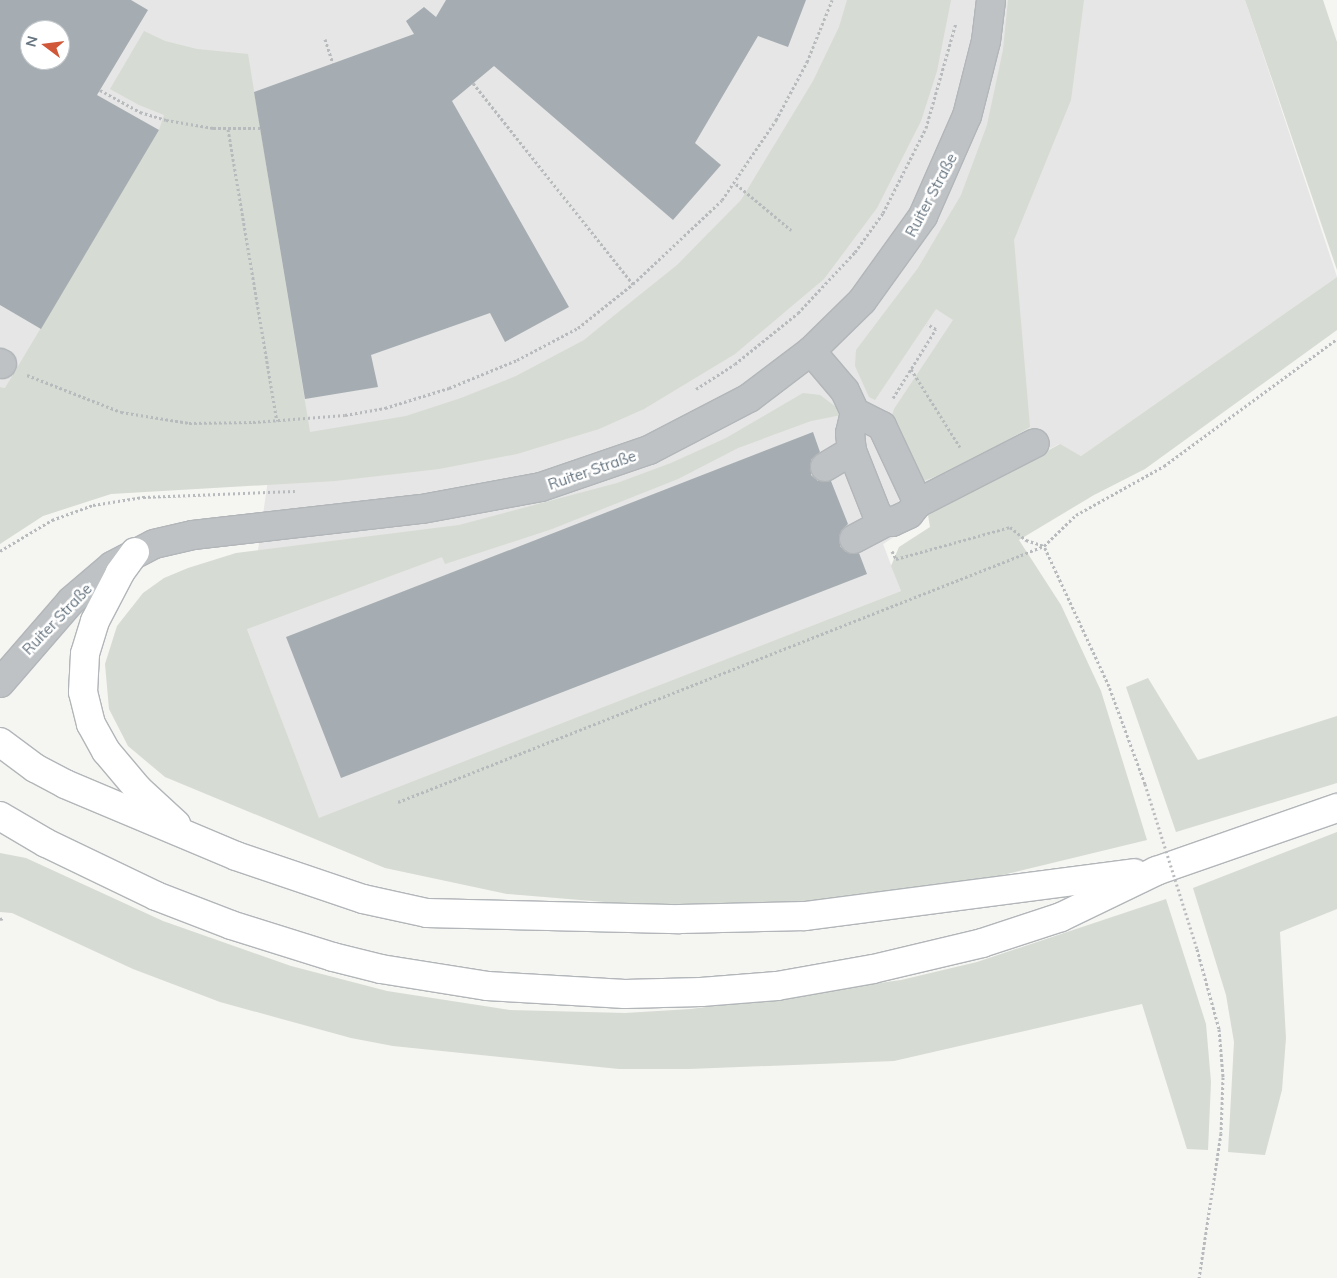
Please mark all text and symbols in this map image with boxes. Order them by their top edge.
north arrow [20,20,70,70]
text: N [21,34,42,49]
street label: Ruiter Straße [901,150,961,240]
street label: Ruiter Straße [546,447,638,493]
street label: Ruiter Straße [19,580,95,658]

